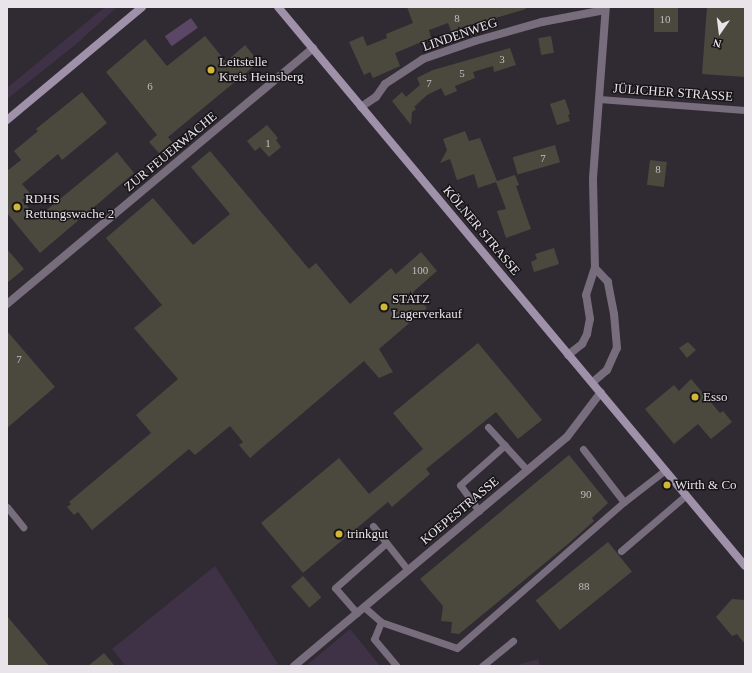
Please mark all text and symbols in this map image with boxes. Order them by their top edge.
house number: 8 [454,11,460,25]
house number: 10 [660,12,670,26]
north arrow [700,12,740,52]
street label: LINDENWEG [421,15,499,55]
text: N [712,37,722,50]
house number: 3 [499,52,505,66]
place label: Leitstelle Kreis Heinsberg [219,55,304,86]
marker: Leitstelle Kreis Heinsberg [206,65,216,75]
house number: 5 [459,66,465,80]
house number: 7 [426,76,432,90]
house number: 6 [147,79,153,93]
street label: JÜLICHER STRASSE [612,81,734,105]
street label: ZUR FEUERWACHE [122,109,220,195]
house number: 1 [265,136,271,150]
house number: 7 [540,151,546,165]
house number: 8 [655,162,661,176]
street label: KÖLNER STRASSE [439,183,523,279]
place label: RDHS Rettungswache 2 [25,192,114,223]
marker: RDHS Rettungswache 2 [12,202,22,212]
house number: 100 [412,263,428,277]
place label: STATZ Lagerverkauf [392,292,462,323]
marker: STATZ Lagerverkauf [379,302,389,312]
house number: 7 [16,352,22,366]
place label: Esso [703,389,728,405]
marker: Esso [690,392,700,402]
street label: KOEPESTRASSE [418,474,502,548]
place label: Wirth & Co [675,477,737,493]
marker: Wirth & Co [662,480,672,490]
house number: 90 [580,487,592,501]
place label: trinkgut [347,526,388,542]
marker: trinkgut [334,529,344,539]
house number: 88 [578,579,590,593]

